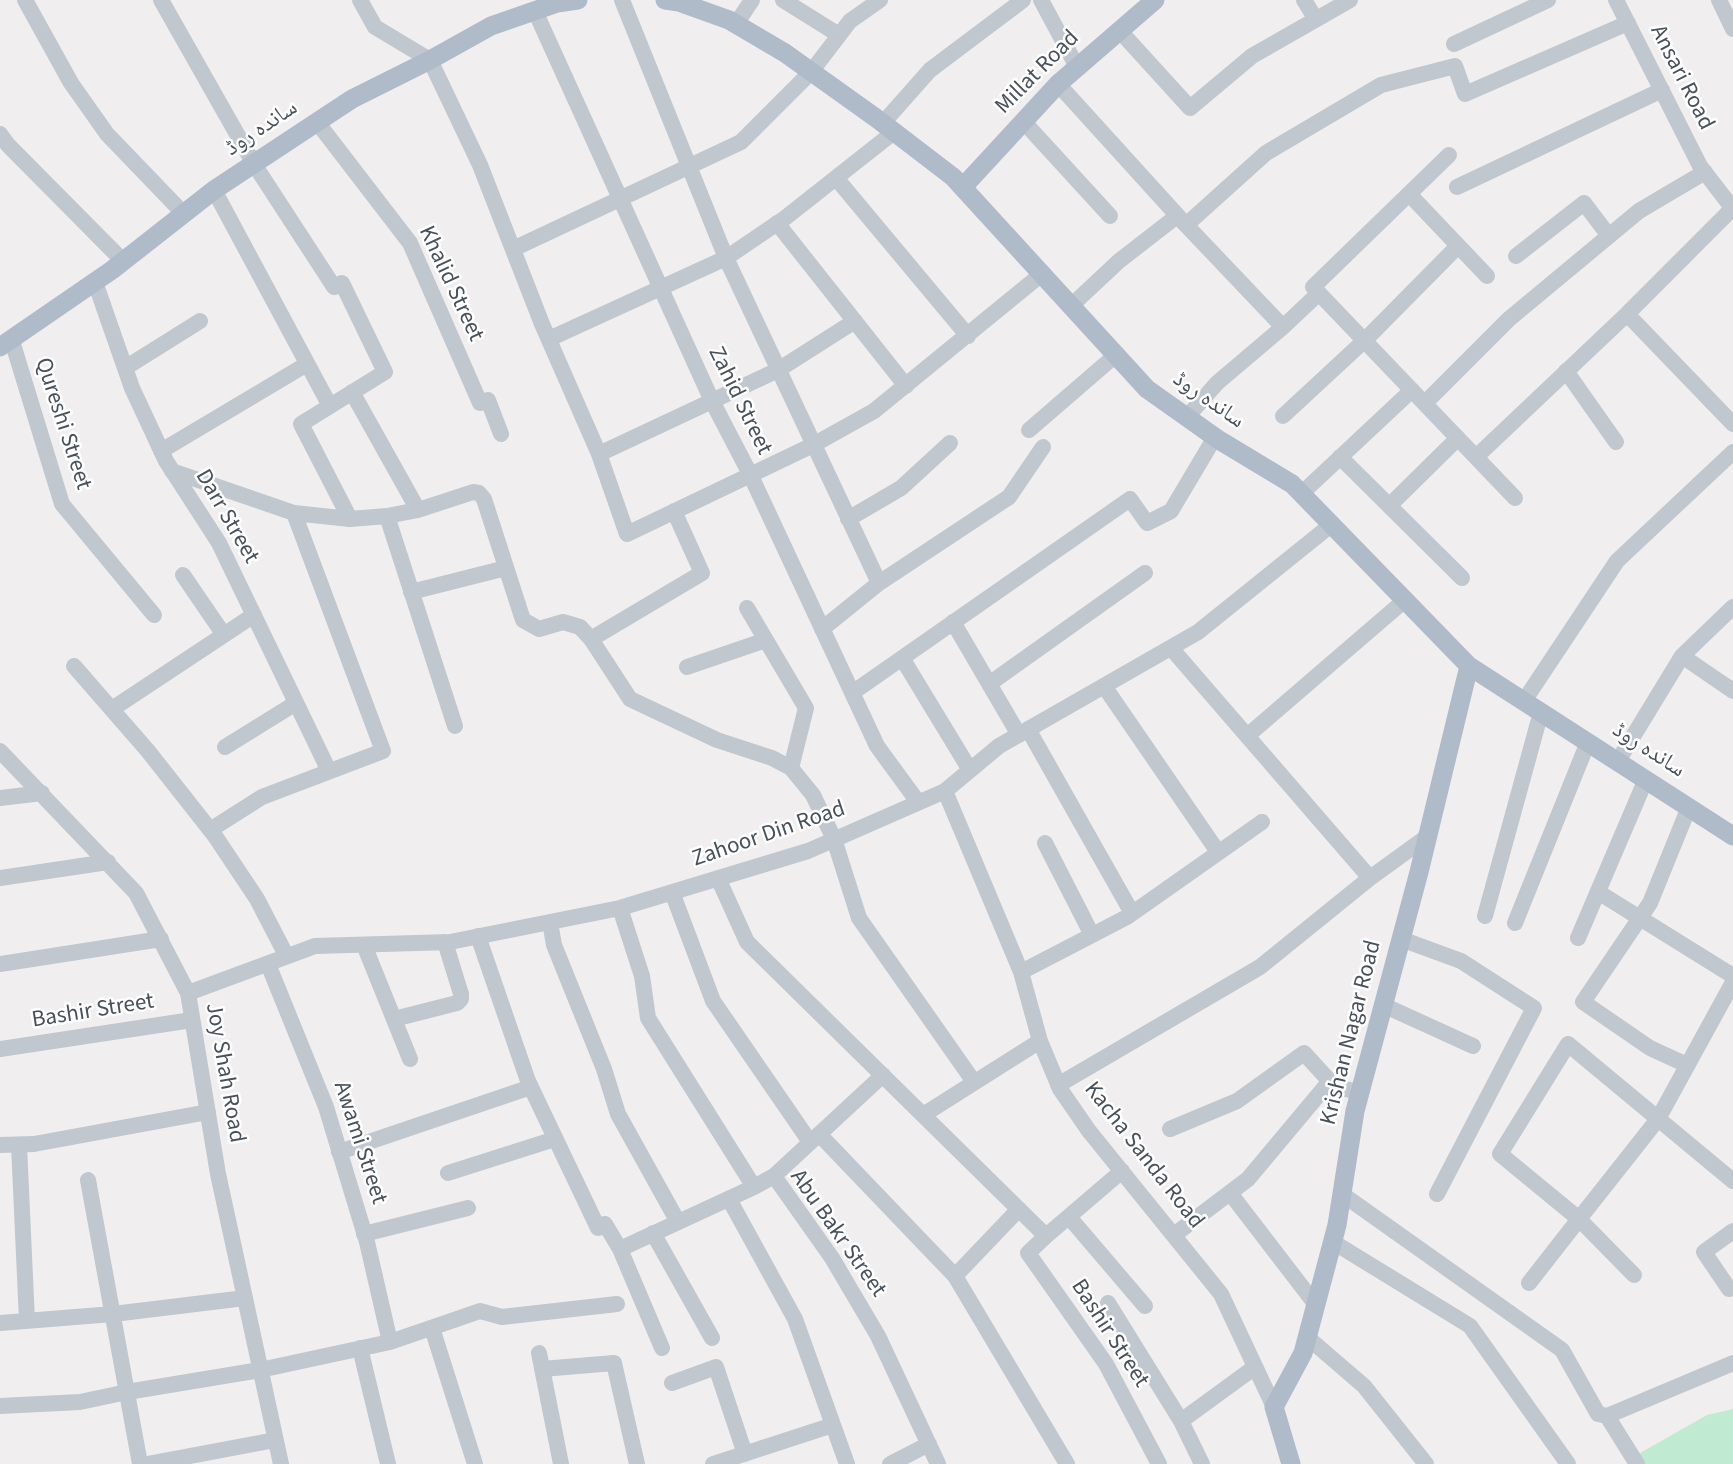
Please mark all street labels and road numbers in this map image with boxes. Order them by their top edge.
street label: Ansari Road [1643,21,1719,135]
street label: Millat Road [990,25,1086,121]
street label: ساندہ روڈ [221,95,303,163]
street label: Khalid Street [411,222,489,346]
street label: Zahid Street [701,342,777,460]
street label: Qureshi Street [28,355,96,493]
street label: ساندہ روڈ [1167,366,1249,436]
street label: Darr Street [188,465,264,569]
street label: ساندہ روڈ [1606,717,1690,785]
street label: Zahoor Din Road [689,796,849,874]
street label: Krishan Nagar Road [1316,938,1388,1128]
street label: Bashir Street [30,989,156,1035]
street label: Joy Shah Road [198,1001,250,1145]
street label: Kacha Sanda Road [1077,1077,1209,1235]
street label: Awami Street [326,1078,392,1208]
street label: Abu Bakr Street [783,1165,891,1303]
street label: Bashir Street [1064,1275,1154,1393]

